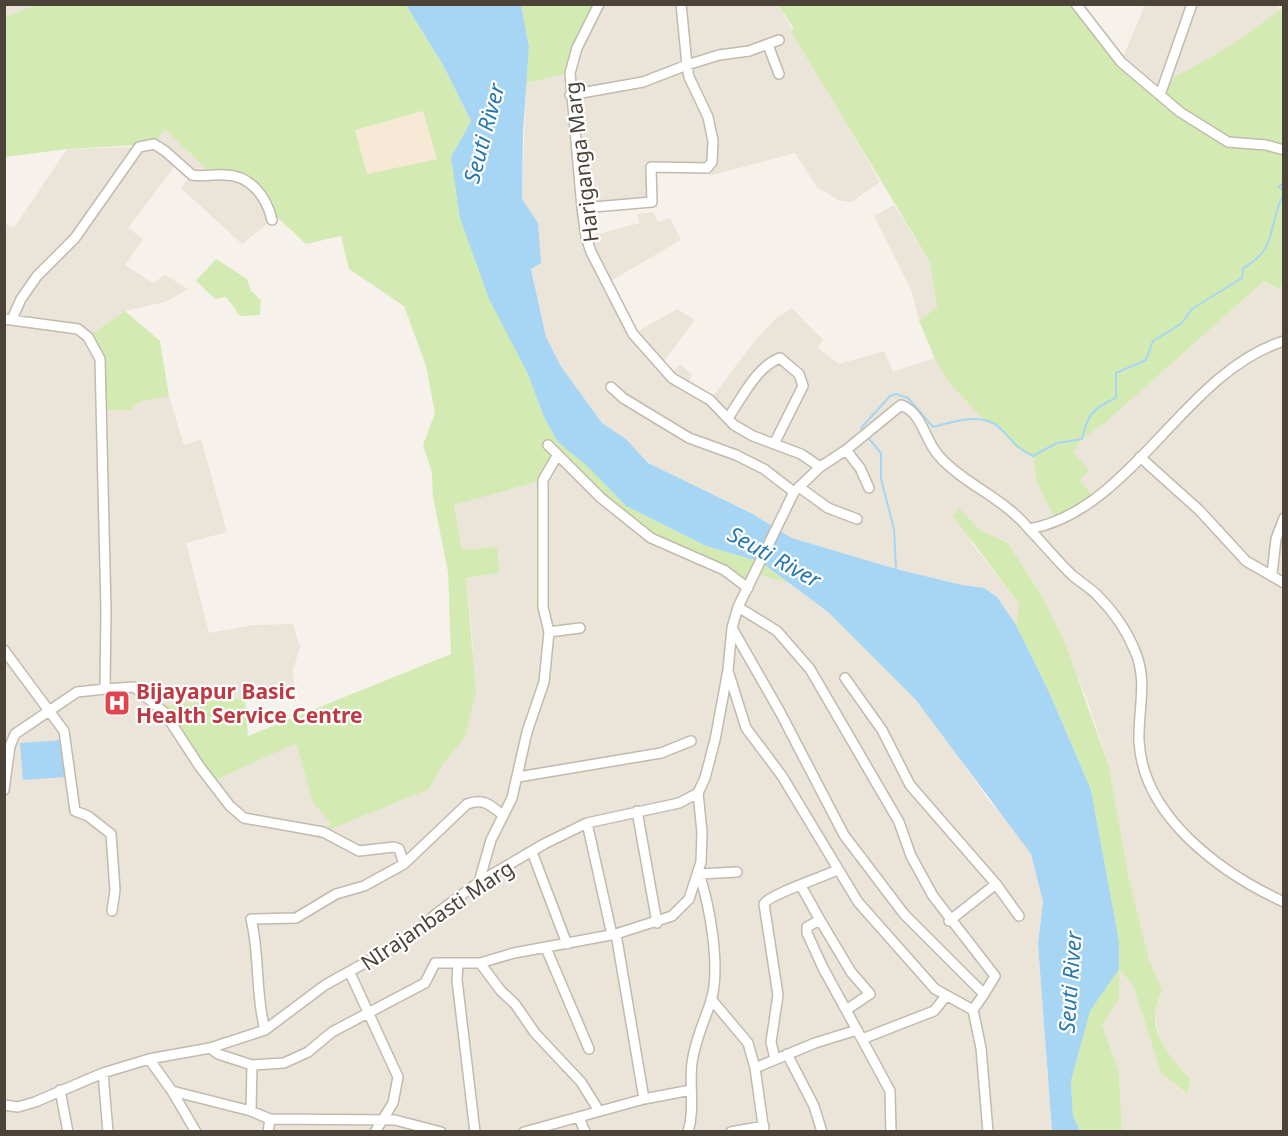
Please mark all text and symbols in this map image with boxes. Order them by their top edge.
water label: Seuti River [455,79,511,186]
street label: Hariganga Marg [557,80,605,244]
water label: Seuti River [723,518,828,594]
place label: Bijayapur Basic Health Service Centre [136,677,363,729]
hospital icon: Bijayapur Basic Health Service Centre [102,688,132,718]
street label: NIrajanbasti Marg [355,853,519,977]
water label: Seuti River [1050,929,1088,1034]

